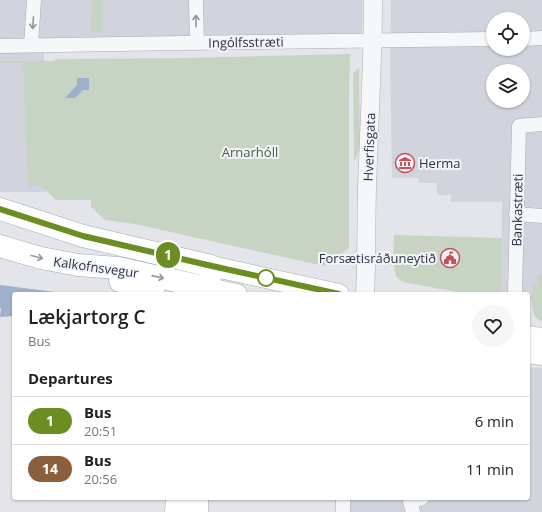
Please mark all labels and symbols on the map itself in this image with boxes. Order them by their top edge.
one-way arrow [193,15,200,28]
one-way arrow [29,16,36,29]
street label: Ingólfsstræti [208,32,284,52]
street label: Hverfisgata [359,112,379,182]
park label: Arnarhóll [222,143,278,161]
museum icon: Herma [394,152,416,174]
place label: Herma [419,154,460,172]
street label: Bankastræti [507,173,527,247]
line badge: 1 [155,242,181,268]
public building icon: Forsætisráðuneytið [439,247,461,269]
place label: Forsætisráðuneytið [319,249,436,267]
street label: Kalkofnsvegur [52,252,140,282]
one-way arrow [30,254,43,261]
unlabelled marker [257,269,275,287]
one-way arrow [151,273,164,281]

